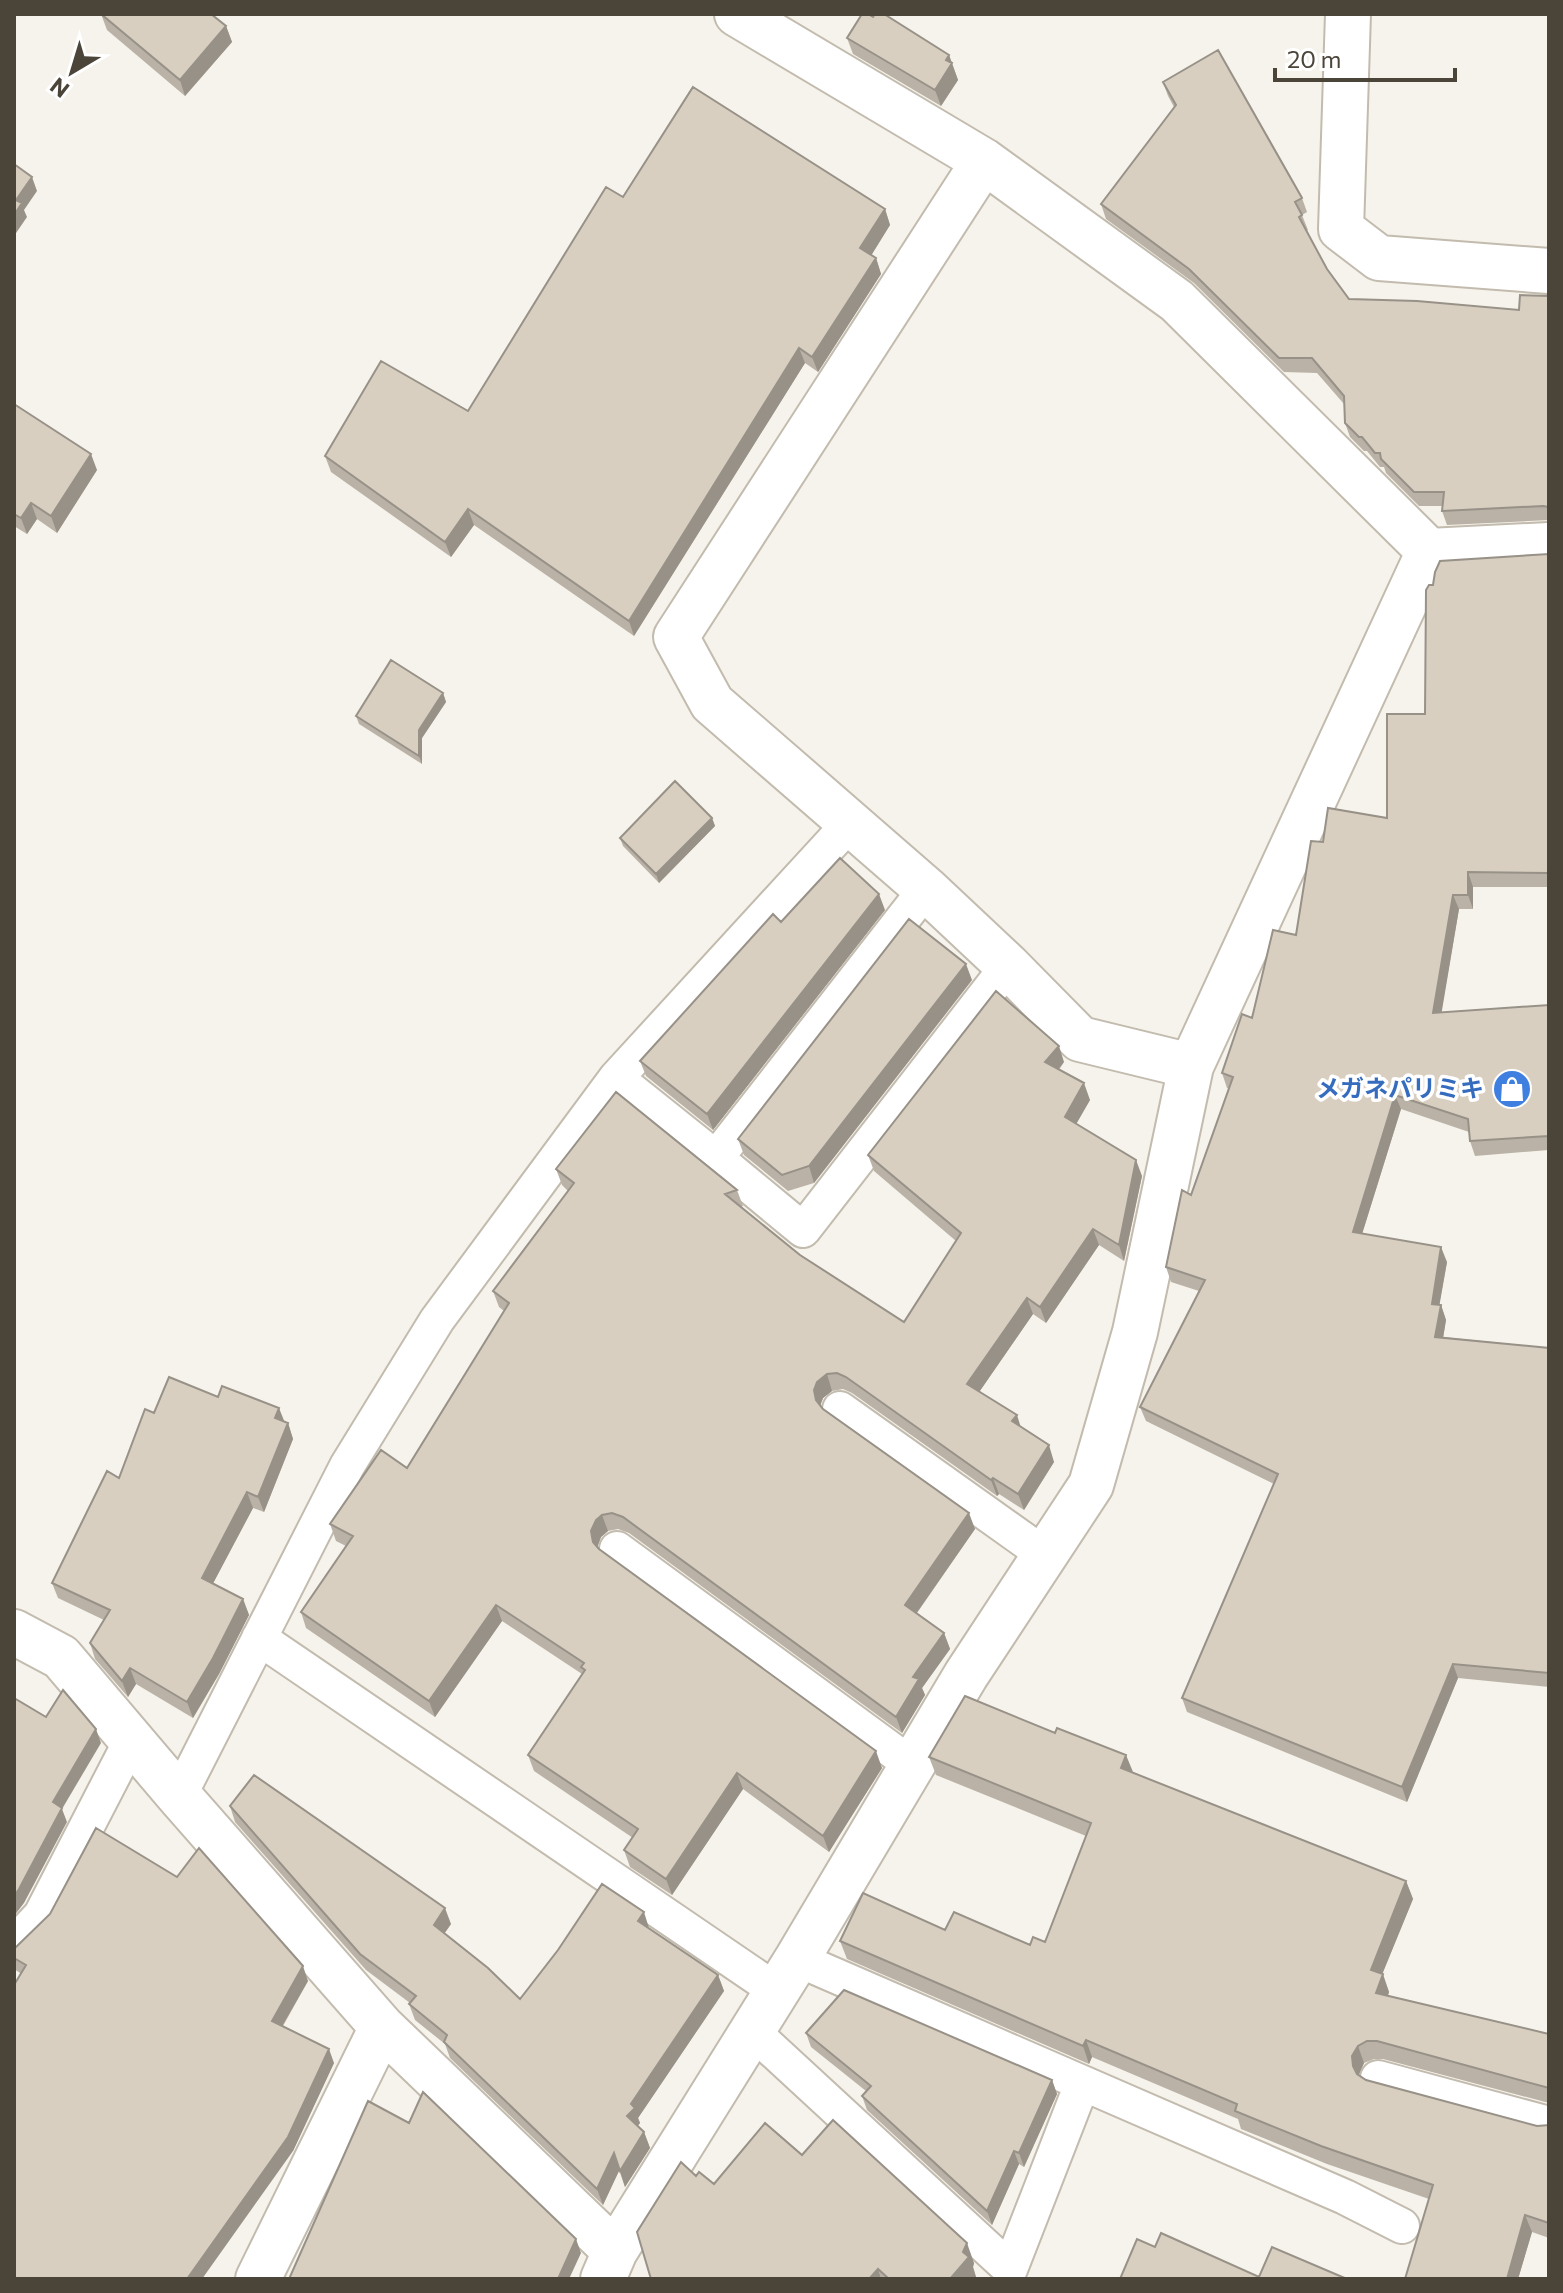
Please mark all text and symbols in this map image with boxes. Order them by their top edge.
north arrow [32,32,112,112]
scale bar [1275,32,1455,82]
text: 20 m [1287,44,1341,73]
text: N [45,72,74,104]
shop icon: メガネパリミキ [1491,1068,1533,1110]
place label: メガネパリミキ [1316,1073,1484,1102]

